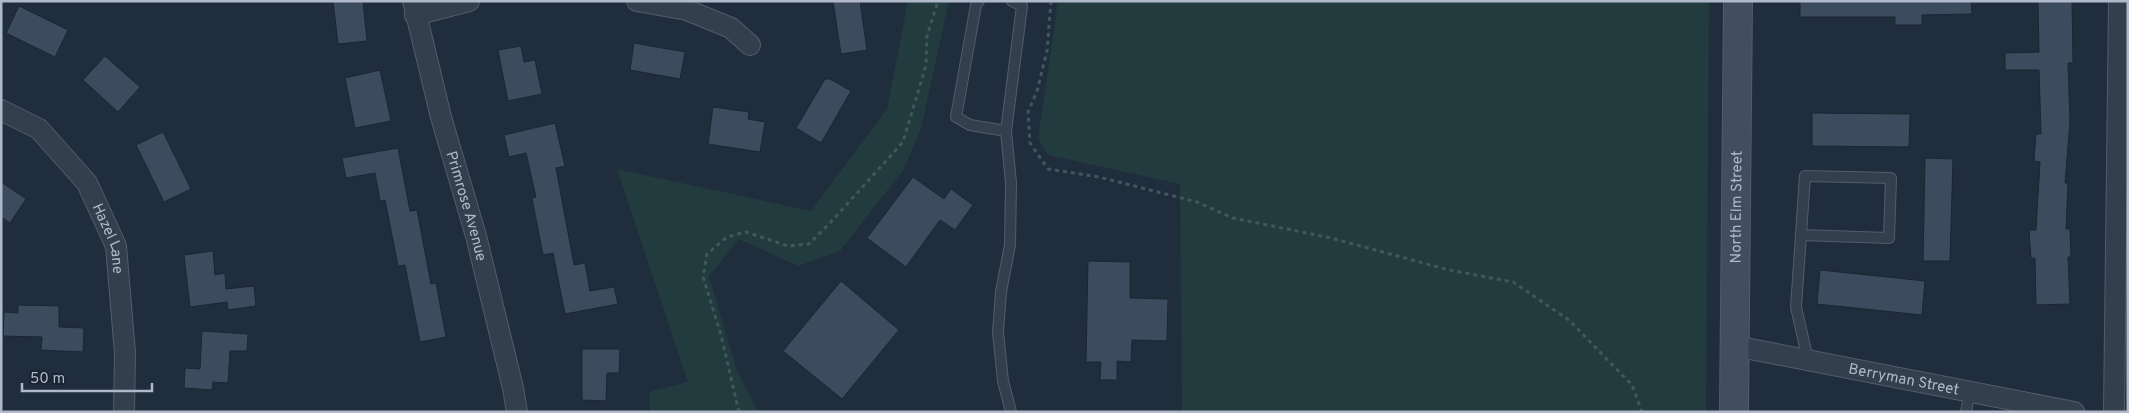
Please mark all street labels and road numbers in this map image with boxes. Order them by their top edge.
street label: Primrose Avenue [441,149,490,263]
street label: North Elm Street [1727,150,1748,264]
street label: Hazel Lane [87,201,126,275]
street label: Berryman Street [1847,360,1960,400]

